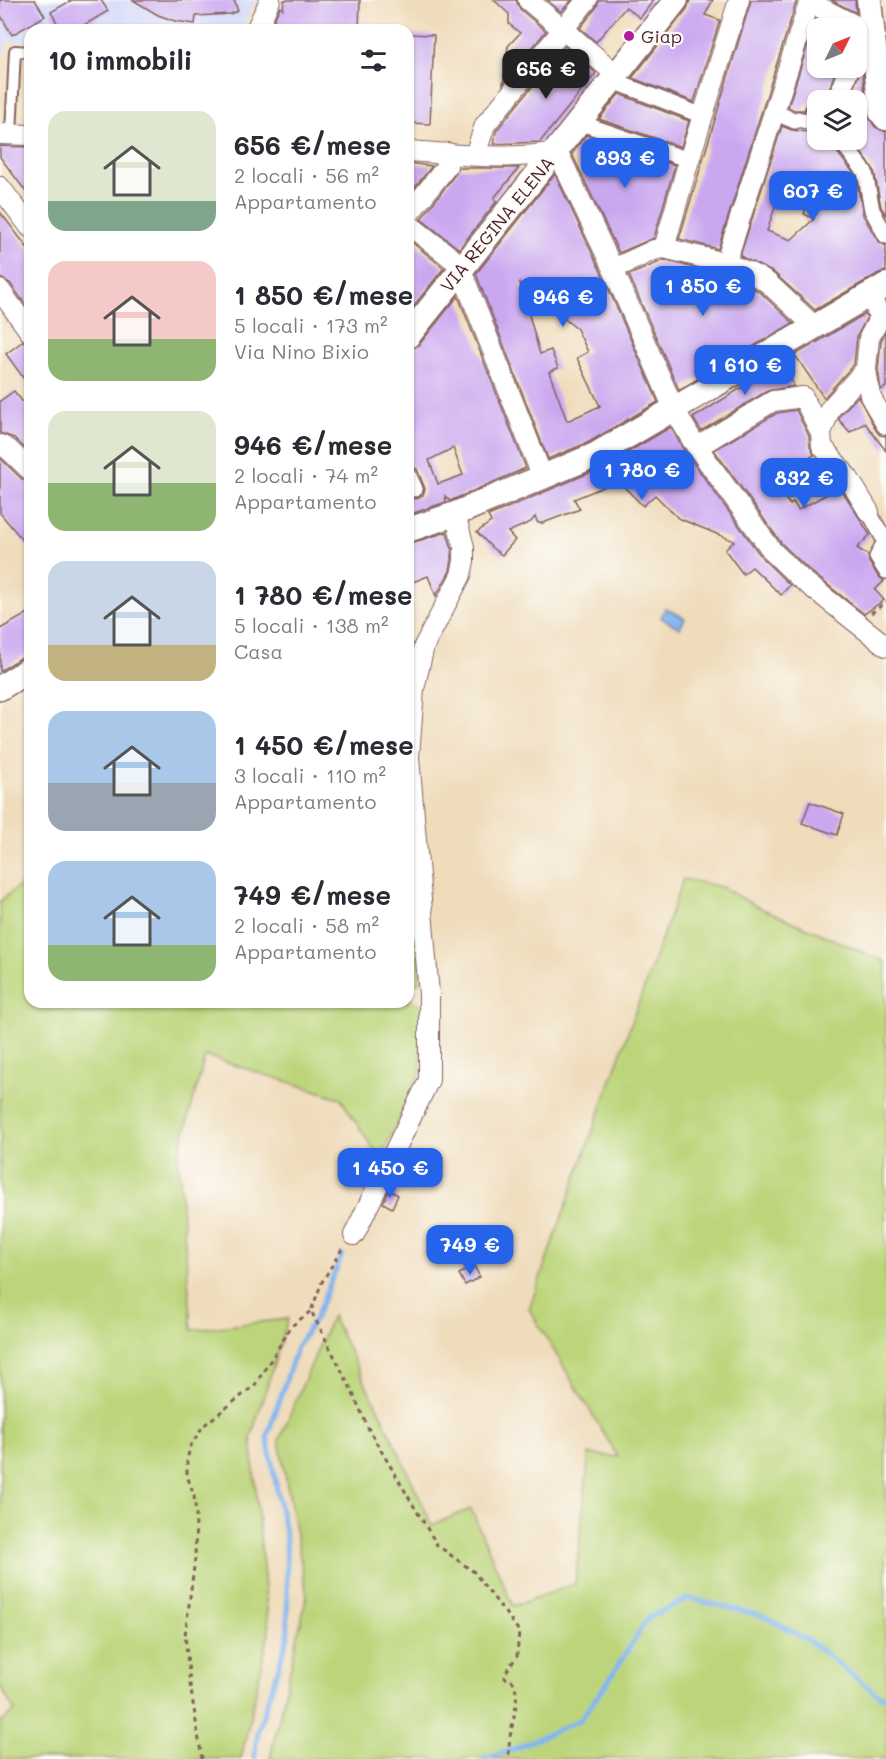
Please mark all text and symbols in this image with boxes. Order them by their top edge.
north arrow [807,18,867,78]
map controls [807,18,867,150]
place label: Giap [641,24,682,48]
marker: Giap [622,29,636,43]
text: 10 immobili [48,43,193,77]
icon: filters [357,44,390,77]
pin: 656 € [504,49,588,100]
text: 656 € [516,55,576,81]
button: layers [807,90,867,150]
text: 656 €/mese [234,128,391,162]
icon: home [96,135,168,207]
pin: 893 € [583,138,667,189]
text: 893 € [595,144,655,170]
street label: VIA REGINA ELENA [435,151,559,297]
text: 2 locali · 56 m² [234,162,379,188]
pin: 607 € [771,171,855,222]
text: 607 € [783,177,843,203]
text: Appartamento [234,188,376,214]
pin: 1 850 € [648,266,758,317]
text: 1 850 € [665,272,741,298]
pin: 946 € [521,277,605,328]
text: 1 850 €/mese [234,278,413,312]
text: 946 € [533,283,593,309]
icon: home [96,285,168,357]
text: 5 locali · 173 m² [234,312,388,338]
text: Via Nino Bixio [234,338,369,364]
pin: 1 610 € [690,345,800,396]
text: 1 610 € [708,351,782,377]
text: 946 €/mese [234,428,392,462]
icon: home [96,435,168,507]
pin: 1 780 € [587,450,697,501]
text: 1 780 € [604,456,680,482]
pin: 832 € [762,458,846,509]
text: 2 locali · 74 m² [234,462,378,488]
text: 832 € [775,464,834,490]
text: Appartamento [234,488,376,514]
text: 1 780 €/mese [234,578,413,612]
icon: home [96,585,168,657]
text: 5 locali · 138 m² [234,612,388,638]
text: Casa [234,638,283,664]
text: 1 450 €/mese [234,728,414,762]
icon: home [96,735,168,807]
text: 3 locali · 110 m² [234,762,386,788]
text: Appartamento [234,788,376,814]
text: 749 €/mese [234,878,391,912]
icon: home [96,885,168,957]
text: 2 locali · 58 m² [234,912,379,938]
text: Appartamento [234,938,376,964]
pin: 1 450 € [335,1148,445,1199]
text: 1 450 € [352,1154,428,1180]
pin: 749 € [428,1225,512,1276]
text: 749 € [440,1231,500,1257]

